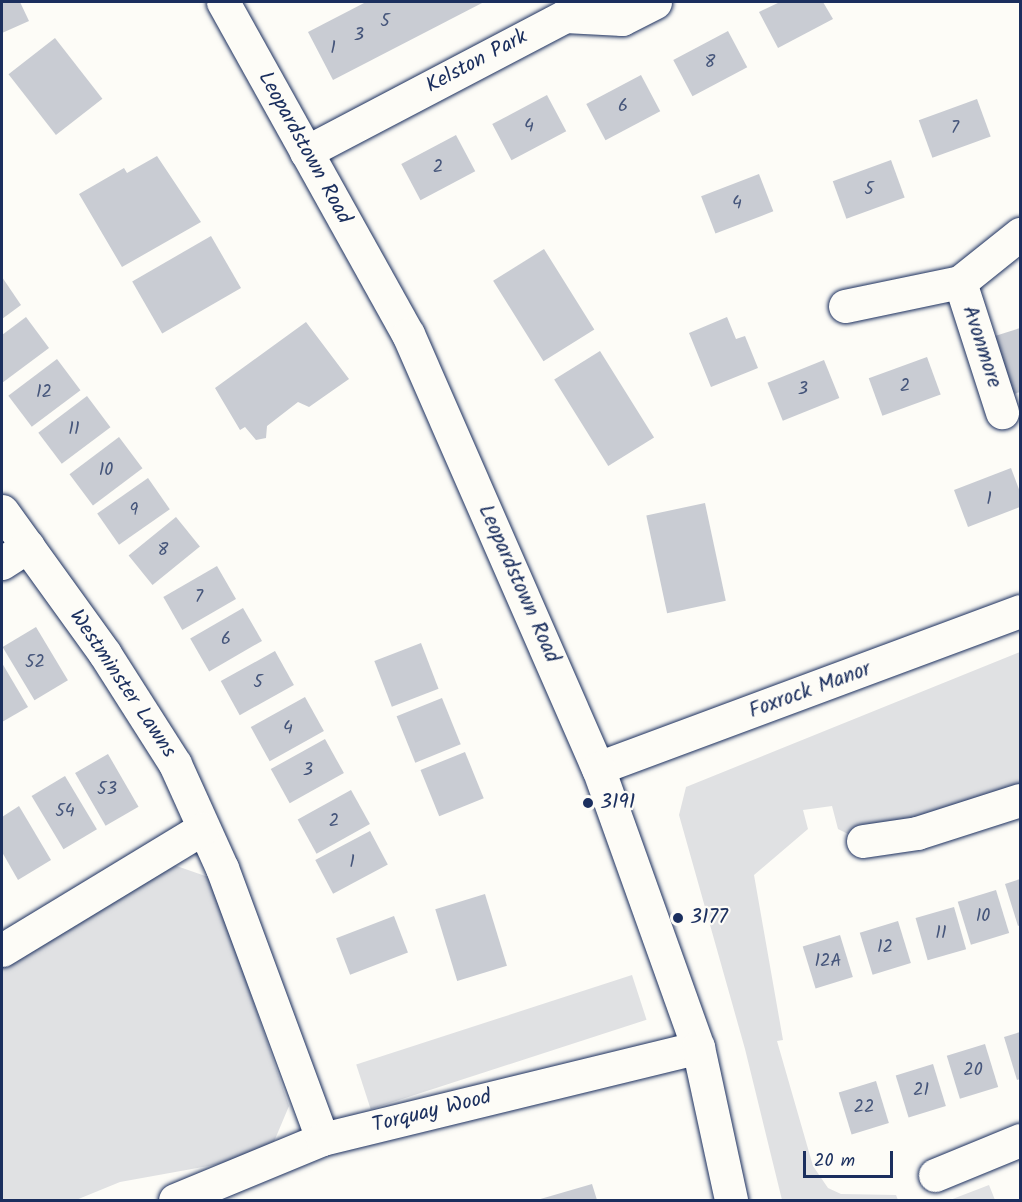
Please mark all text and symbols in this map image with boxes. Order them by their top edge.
house number: 5 [380,11,390,33]
house number: 3 [354,25,364,47]
street label: Kelston Park [422,25,532,99]
house number: 1 [330,38,336,60]
house number: 8 [705,52,715,74]
street label: Leopardstown Road [252,67,356,229]
house number: 6 [618,96,628,118]
house number: 4 [524,116,534,138]
house number: 7 [951,118,959,140]
house number: 2 [433,157,443,179]
house number: 5 [864,179,874,201]
house number: 4 [732,193,742,215]
street label: Avonmore [956,303,1006,391]
house number: 2 [900,376,910,398]
house number: 3 [798,379,808,401]
house number: 12 [36,382,52,404]
house number: 11 [68,419,80,441]
house number: 10 [99,460,113,482]
house number: 1 [986,489,992,511]
house number: 9 [130,500,138,522]
street label: Leopardstown Road [472,501,564,667]
house number: 8 [158,540,168,562]
house number: 7 [195,587,203,609]
street label: Westminster Lawns [63,605,181,763]
house number: 6 [221,629,231,651]
house number: 52 [25,652,45,674]
street label: Foxrock Manor [746,657,874,725]
house number: 5 [253,672,263,694]
house number: 4 [283,718,293,740]
house number: 3 [303,760,313,782]
house number: 53 [97,779,117,801]
place label: 3191 [600,790,635,816]
marker: 3191 [581,796,595,810]
house number: 54 [55,801,75,823]
house number: 2 [329,811,339,833]
house number: 1 [349,852,355,874]
place label: 3177 [690,905,728,931]
house number: 10 [976,906,990,928]
marker: 3177 [671,911,685,925]
house number: 11 [935,923,947,945]
house number: 12 [877,937,893,959]
house number: 12A [814,951,842,973]
house number: 20 [963,1060,983,1082]
house number: 21 [913,1080,929,1102]
street label: Torquay Wood [370,1085,494,1139]
house number: 22 [854,1097,874,1119]
scale bar [806,1139,896,1177]
text: 20 m [814,1147,855,1176]

